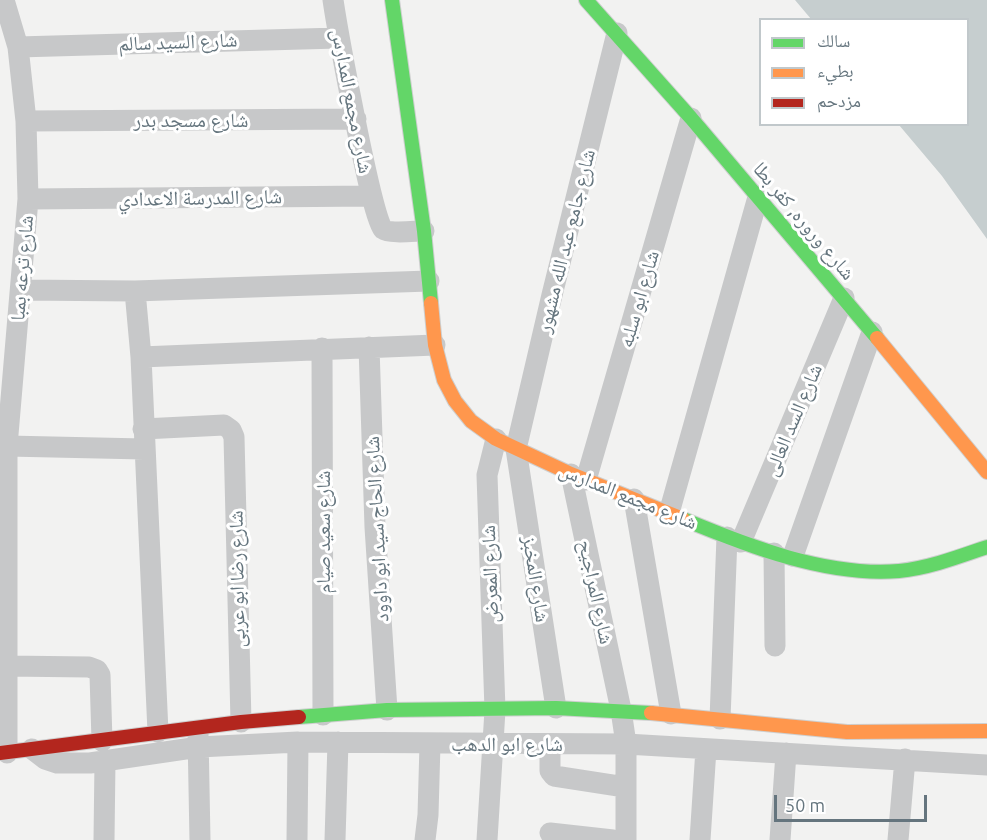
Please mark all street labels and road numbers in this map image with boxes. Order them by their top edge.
street label: شارع مجمع المدارس [326,27,378,175]
street label: شارع السيد سالم [118,28,238,56]
street label: شارع مسجد بدر [133,108,249,132]
street label: شارع جامع عبد الله مشهور [532,147,600,335]
street label: شارع وروره, كفر بطا [748,157,860,285]
street label: شارع المدرسة الاعدادي [118,185,282,211]
street label: شارع ترعه بمبا [5,214,39,322]
street label: شارع ابو سلبه [614,248,664,350]
street label: شارع السد العالى [759,360,827,480]
street label: شارع الحاج سيد ابو داوود [360,436,394,622]
street label: شارع مجمع المدارس [555,457,701,535]
street label: شارع سعيد صيام [311,470,335,594]
street label: شارع رضا ابو عربى [224,510,250,648]
street label: شارع المعرض [476,525,504,623]
street label: شارع المخبز [517,534,555,624]
street label: شارع المراجيح [573,538,619,646]
street label: شارع ابو الدهب [451,732,563,756]

